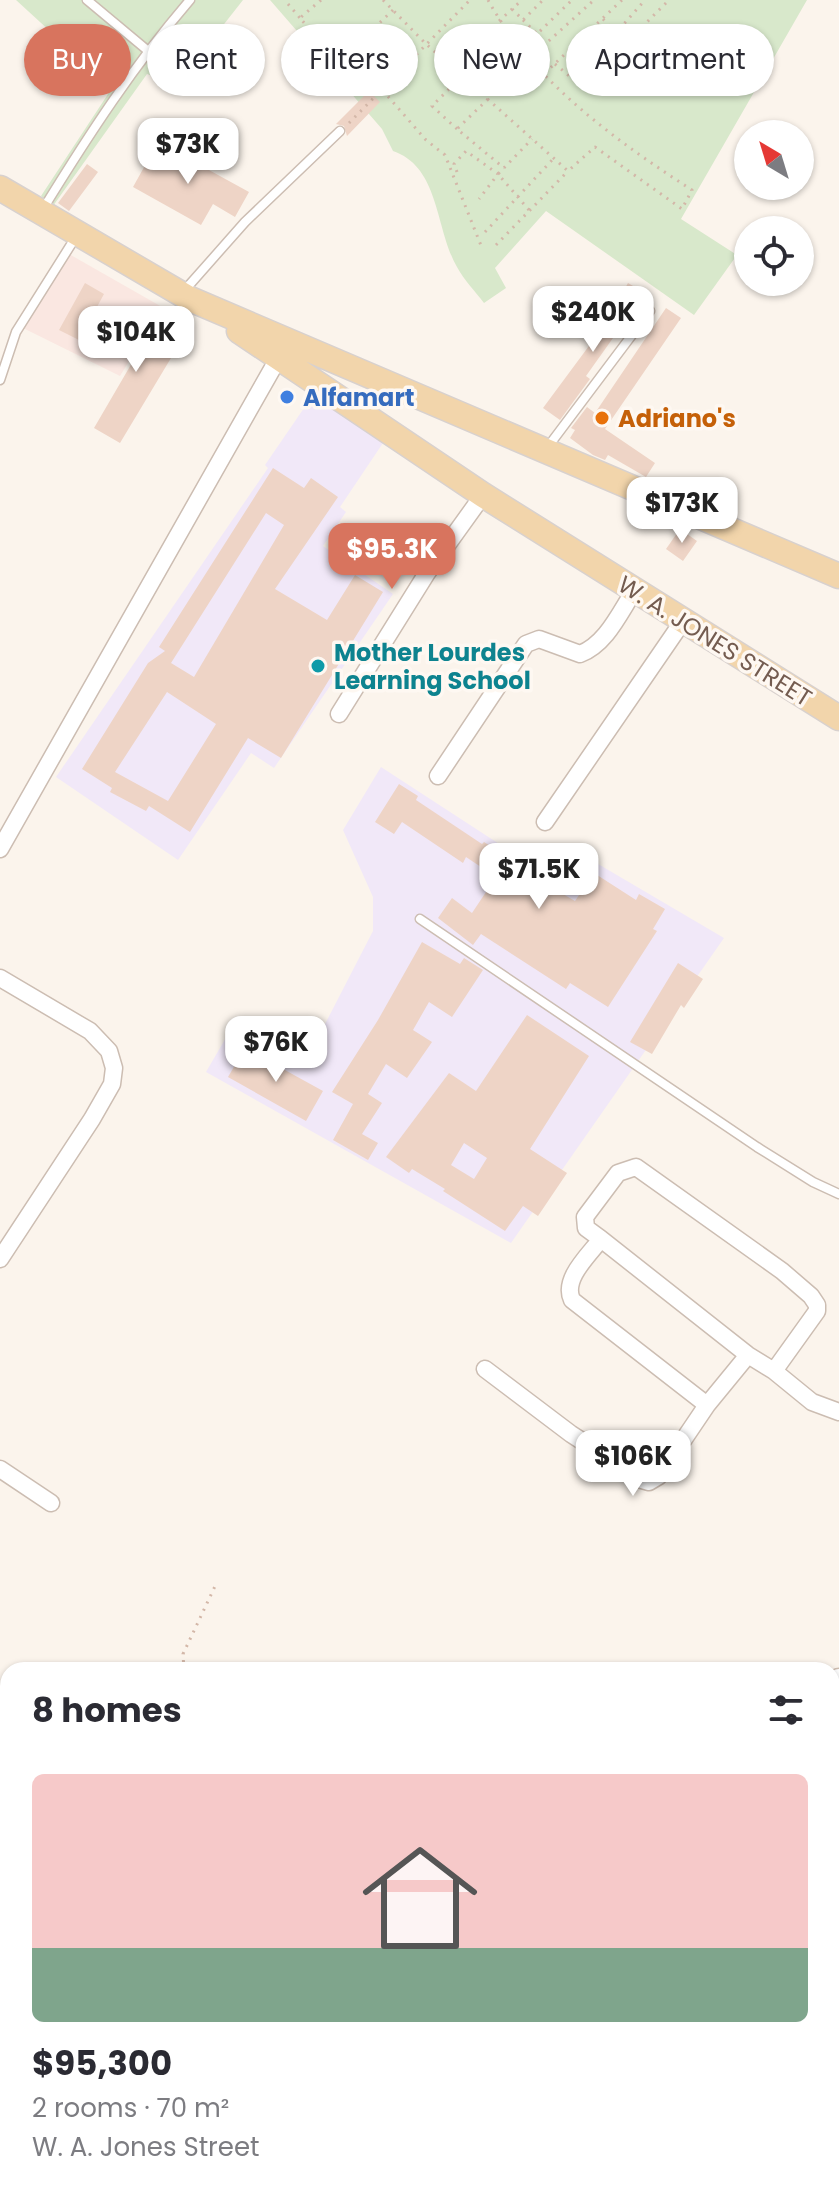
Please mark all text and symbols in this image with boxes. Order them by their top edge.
chip: Buy [24,24,131,96]
chip: Rent [147,24,265,96]
chip: Filters [281,24,418,96]
chip: New [434,24,550,96]
chip: Apartment [566,24,774,96]
pin: $73K [141,118,235,186]
north arrow [734,120,814,200]
map controls [734,120,814,296]
text: $73K [156,126,220,162]
button: locate [734,216,814,296]
pin: $240K [537,286,649,354]
text: $240K [551,294,635,330]
pin: $104K [80,306,192,374]
text: $104K [96,314,176,350]
place label: Alfamart [303,381,414,414]
marker: Alfamart [278,388,296,406]
place label: Adriano's [618,402,736,435]
marker: Adriano's [593,409,611,427]
pin: $173K [626,477,738,545]
text: $173K [645,485,719,521]
pin: $95.3K [327,523,457,591]
text: $95.3K [346,531,438,567]
street label: W. A. JONES STREET [612,568,818,714]
place label: Mother Lourdes Learning School [334,636,531,697]
marker: Mother Lourdes Learning School [309,657,327,675]
pin: $71.5K [474,843,604,911]
text: $71.5K [497,851,581,887]
pin: $76K [229,1016,323,1084]
text: $76K [243,1024,309,1060]
pin: $106K [577,1430,689,1498]
text: $106K [594,1438,672,1474]
text: 8 homes [32,1686,182,1734]
icon: filters [764,1688,808,1732]
icon: home [348,1826,492,1970]
text: $95,300 [32,2039,172,2087]
text: 2 rooms · 70 m² [32,2090,229,2126]
text: W. A. Jones Street [32,2129,260,2165]

